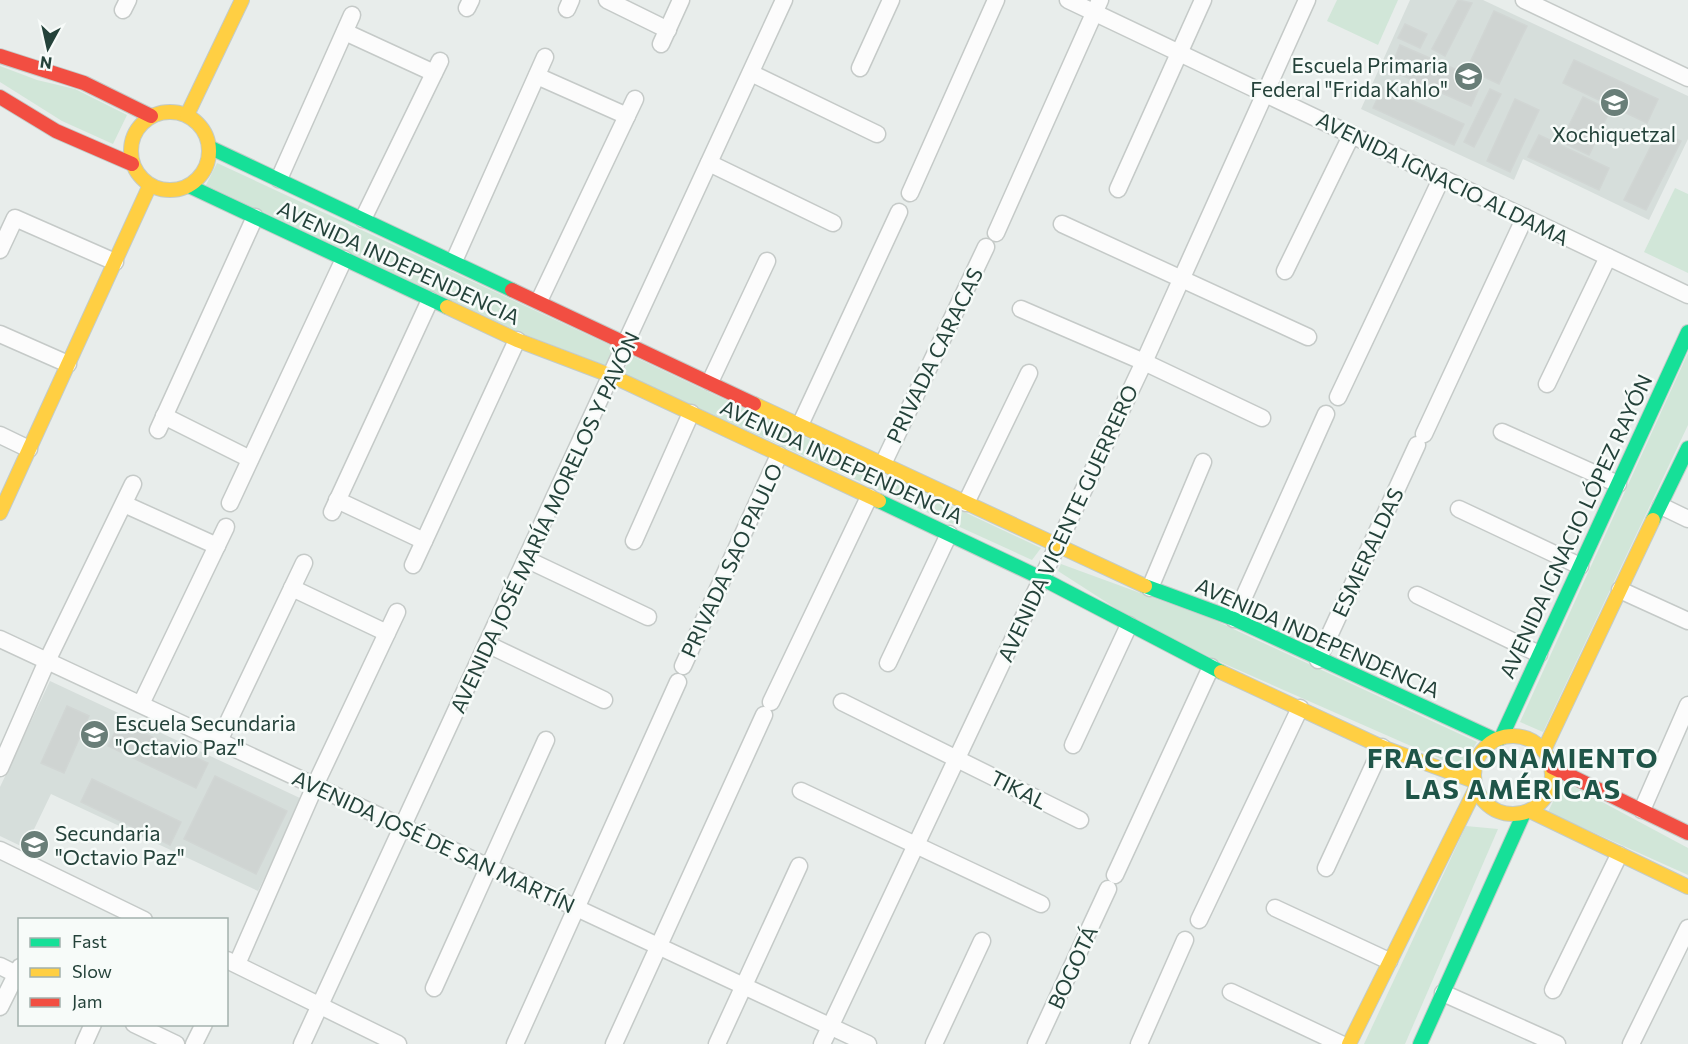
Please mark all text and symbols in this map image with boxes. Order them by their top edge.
north arrow [18,18,78,78]
place label: Escuela Primaria Federal "Frida Kahlo" [1250,52,1448,101]
text: N [39,53,53,74]
school or university icon: Escuela Primaria Federal "Frida Kahlo" [1453,60,1485,92]
school or university icon: Xochiquetzal [1598,86,1630,118]
street label: AVENIDA IGNACIO ALDAMA [1313,106,1573,250]
place label: Xochiquetzal [1552,121,1676,146]
street label: AVENIDA INDEPENDENCIA [274,195,524,329]
street label: PRIVADA CARACAS [881,263,987,447]
street label: AVENIDA JOSÉ MARÍA MORELOS Y PAVÓN [444,327,644,717]
street label: AVENIDA IGNACIO LÓPEZ RAYÓN [1493,370,1657,682]
street label: AVENIDA VICENTE GUERRERO [992,381,1142,665]
street label: AVENIDA INDEPENDENCIA [717,394,967,528]
street label: PRIVADA SAO PAULO [675,459,787,661]
street label: ESMERALDAS [1326,483,1408,621]
street label: AVENIDA INDEPENDENCIA [1192,572,1444,702]
place label: Escuela Secundaria "Octavio Paz" [115,710,296,759]
school or university icon: Escuela Secundaria "Octavio Paz" [78,718,110,750]
district label: FRACCIONAMIENTO LAS AMÉRICAS [1367,741,1659,805]
street label: AVENIDA JOSÉ DE SAN MARTÍN [289,764,579,918]
street label: TIKAL [987,764,1051,814]
place label: Secundaria "Octavio Paz" [55,820,185,869]
school or university icon: Secundaria "Octavio Paz" [18,828,50,860]
legend [18,918,228,1026]
street label: BOGOTÁ [1042,922,1102,1012]
text: Fast [72,930,107,952]
text: Slow [72,960,112,982]
text: Jam [72,990,102,1012]

